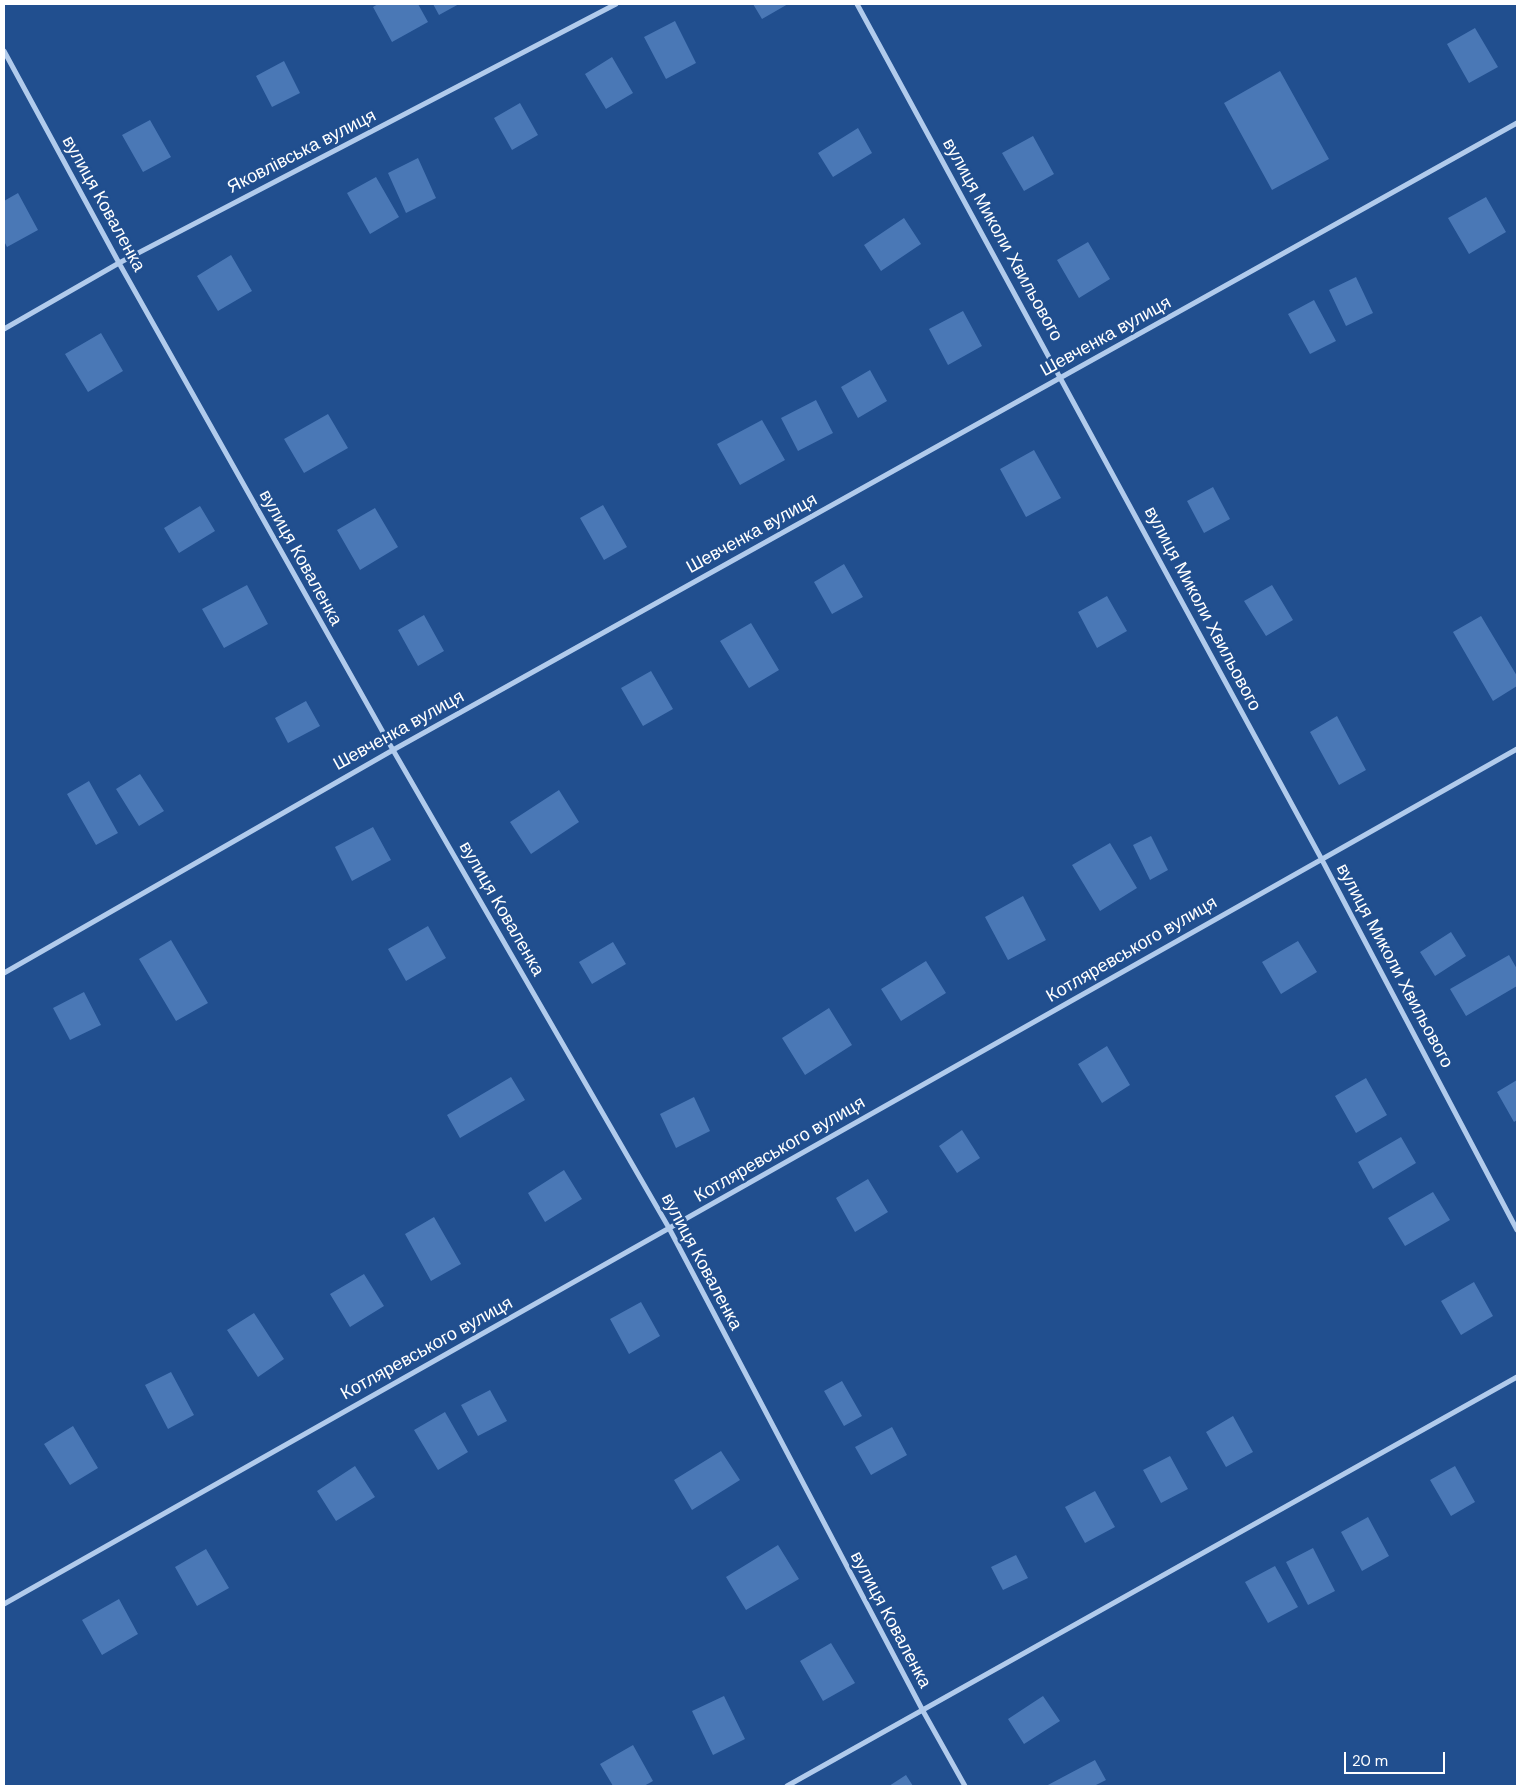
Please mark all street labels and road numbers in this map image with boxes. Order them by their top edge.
street label: Яковлівська вулиця [224,105,380,199]
street label: вулиця Коваленка [57,132,149,276]
street label: вулиця Миколи Хвильового [937,135,1067,345]
street label: Шевченка вулиця [1037,292,1175,382]
street label: вулиця Коваленка [254,486,346,630]
street label: Шевченка вулиця [683,489,821,579]
street label: вулиця Миколи Хвильового [1139,503,1265,715]
street label: Шевченка вулиця [330,686,468,776]
street label: вулиця Коваленка [454,838,548,980]
street label: вулиця Миколи Хвильового [1331,860,1457,1072]
street label: Котляревського вулиця [1043,892,1221,1008]
street label: Котляревського вулиця [691,1092,869,1208]
street label: вулиця Коваленка [656,1190,746,1334]
street label: Котляревського вулиця [337,1293,517,1405]
street label: вулиця Коваленка [845,1548,935,1692]

